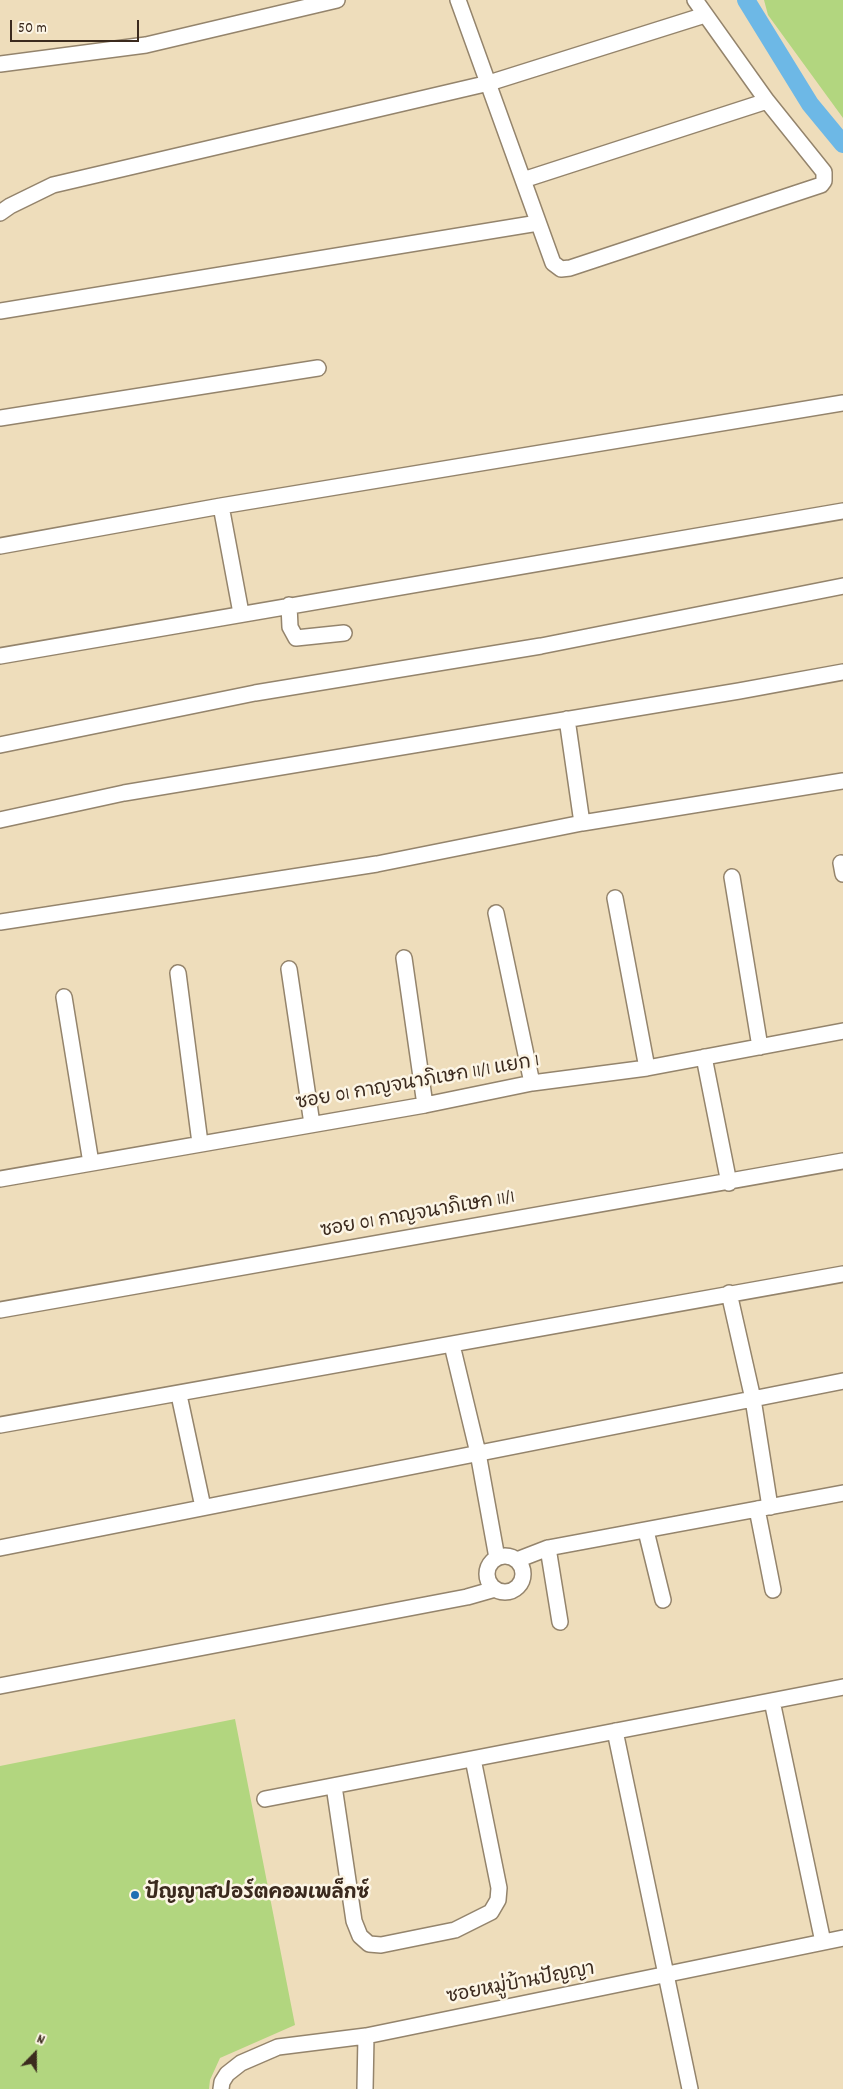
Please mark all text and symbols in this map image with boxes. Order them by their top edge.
scale bar [12,10,141,42]
text: 50 m [18,18,47,40]
street label: ซอย 01 กาญจนาภิเษก 11/1 แยก 1 [295,1051,541,1117]
street label: ซอย 01 กาญจนาภิเษก 11/1 [319,1188,517,1244]
place label: ปัญญาสปอร์ตคอมเพล็กซ์ [145,1884,369,1906]
marker: ปัญญาสปอร์ตคอมเพล็กซ์ [129,1889,141,1901]
street label: ซอยหมู่บ้านปัญญา [445,1959,597,2011]
north arrow [10,2029,60,2079]
text: N [34,2030,48,2051]

